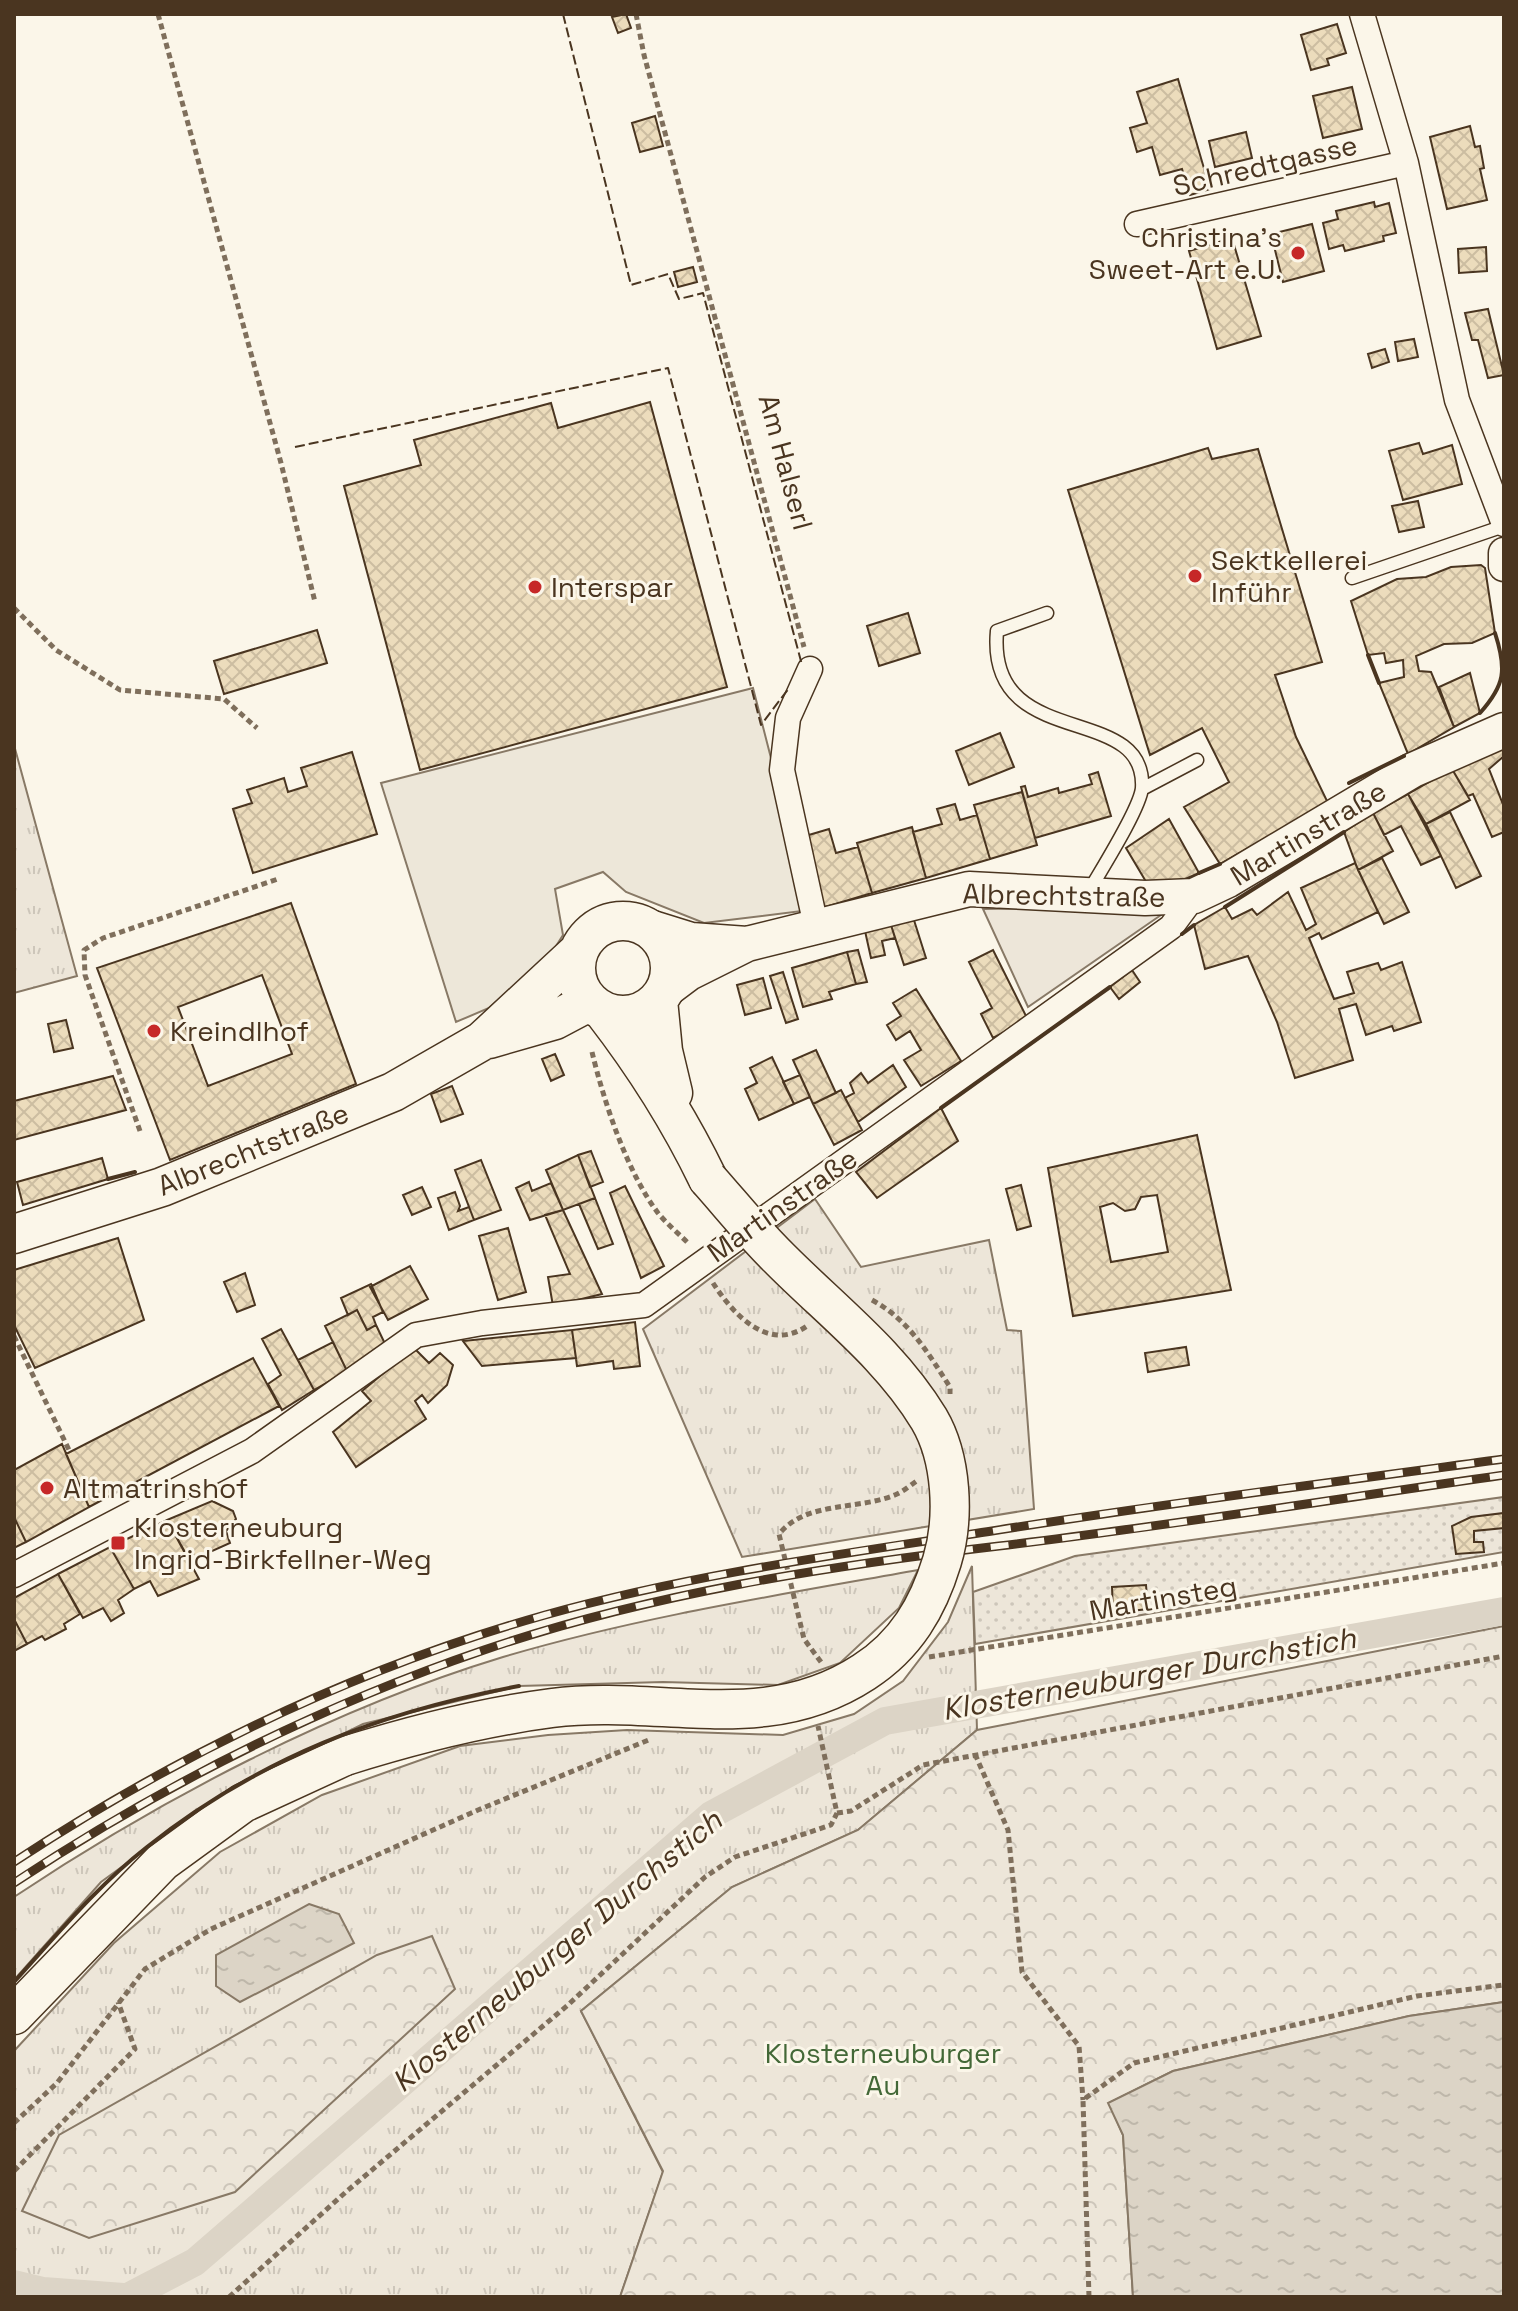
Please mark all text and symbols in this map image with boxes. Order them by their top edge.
street label: Schredtgasse [1169,126,1361,204]
place label: Christina's Sweet-Art e.U. [1089,219,1282,287]
marker: Christina's Sweet-Art e.U. [1289,244,1307,262]
street label: Am Halserl [751,390,821,534]
place label: Sektkellerei Inführ [1211,542,1367,610]
marker: Sektkellerei Inführ [1186,567,1204,585]
place label: Interspar [551,569,673,605]
marker: Interspar [526,578,544,596]
street label: Martinstraße [1224,772,1392,894]
street label: Albrechtstraße [962,875,1166,915]
place label: Kreindlhof [170,1013,309,1049]
marker: Kreindlhof [145,1022,163,1040]
street label: Albrechtstraße [152,1094,354,1204]
street label: Martinstraße [700,1140,864,1270]
place label: Altmatrinshof [63,1470,248,1506]
marker: Altmatrinshof [38,1479,56,1497]
place label: Klosterneuburg Ingrid-Birkfellner-Weg [134,1509,432,1577]
marker: Klosterneuburg Ingrid-Birkfellner-Weg [109,1534,127,1552]
street label: Martinsteg [1086,1567,1240,1629]
water label: Klosterneuburger Durchstich [939,1618,1359,1729]
water label: Klosterneuburger Durchstich [384,1801,730,2100]
park label: Klosterneuburger Au [765,2035,1001,2103]

